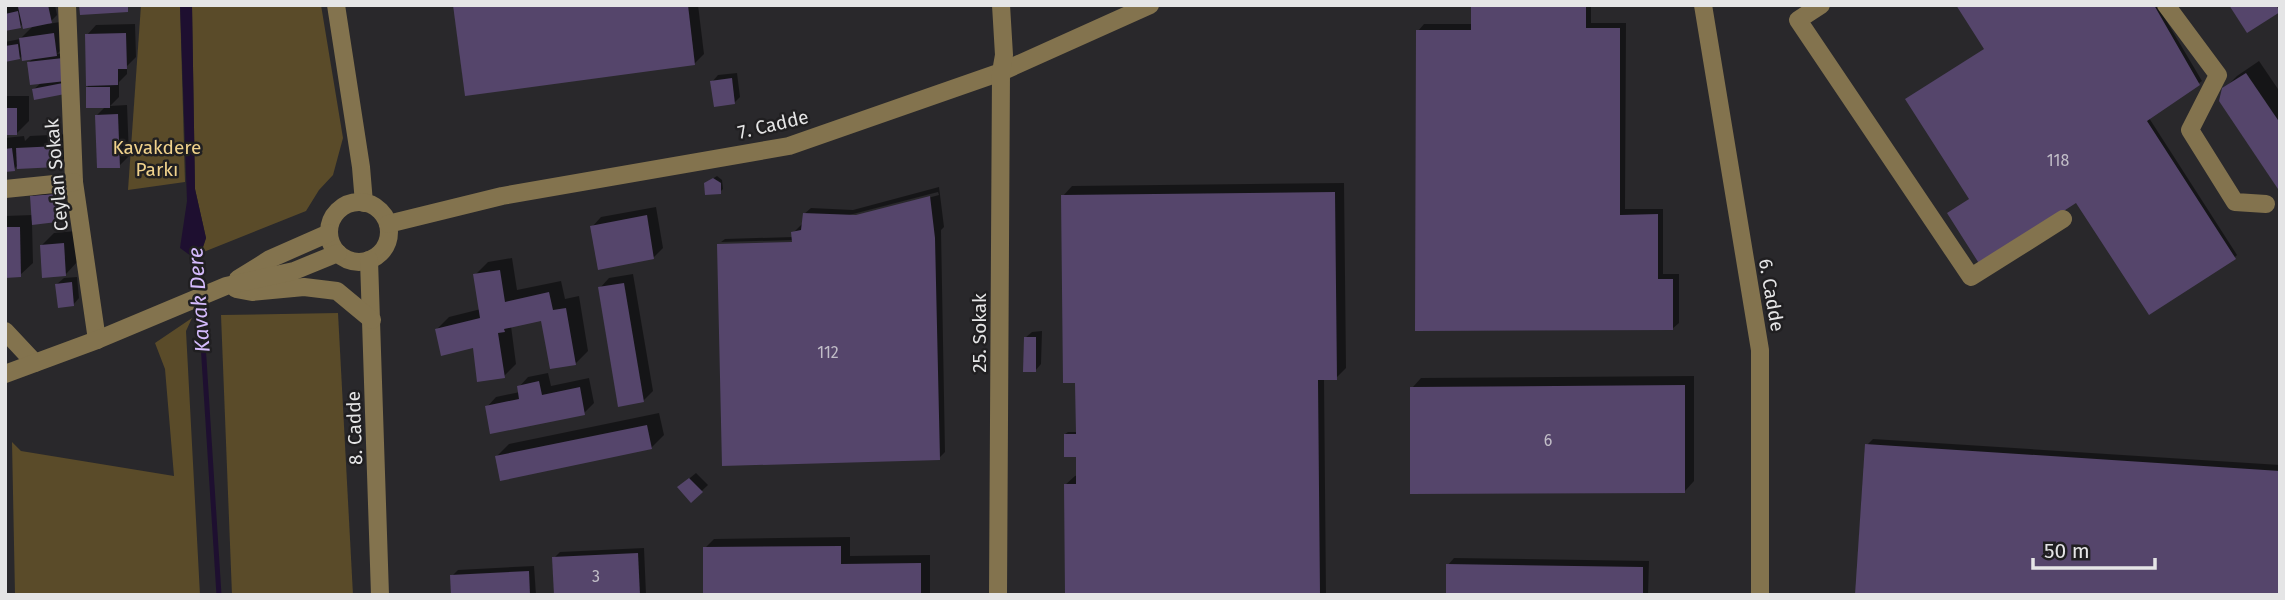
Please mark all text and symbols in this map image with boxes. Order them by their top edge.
street label: 7. Cadde [735,105,811,144]
street label: Ceylan Sokak [40,117,73,232]
park label: Kavakdere Parkı [113,136,201,181]
house number: 118 [2047,151,2069,170]
water label: Kavak Dere [182,246,216,353]
street label: 6. Cadde [1754,257,1789,333]
street label: 25. Sokak [968,293,991,373]
house number: 112 [817,343,839,362]
street label: 8. Cadde [342,391,367,465]
house number: 6 [1544,431,1552,450]
scale bar [2033,526,2156,570]
text: 50 m [2044,538,2090,564]
house number: 3 [592,567,600,586]

